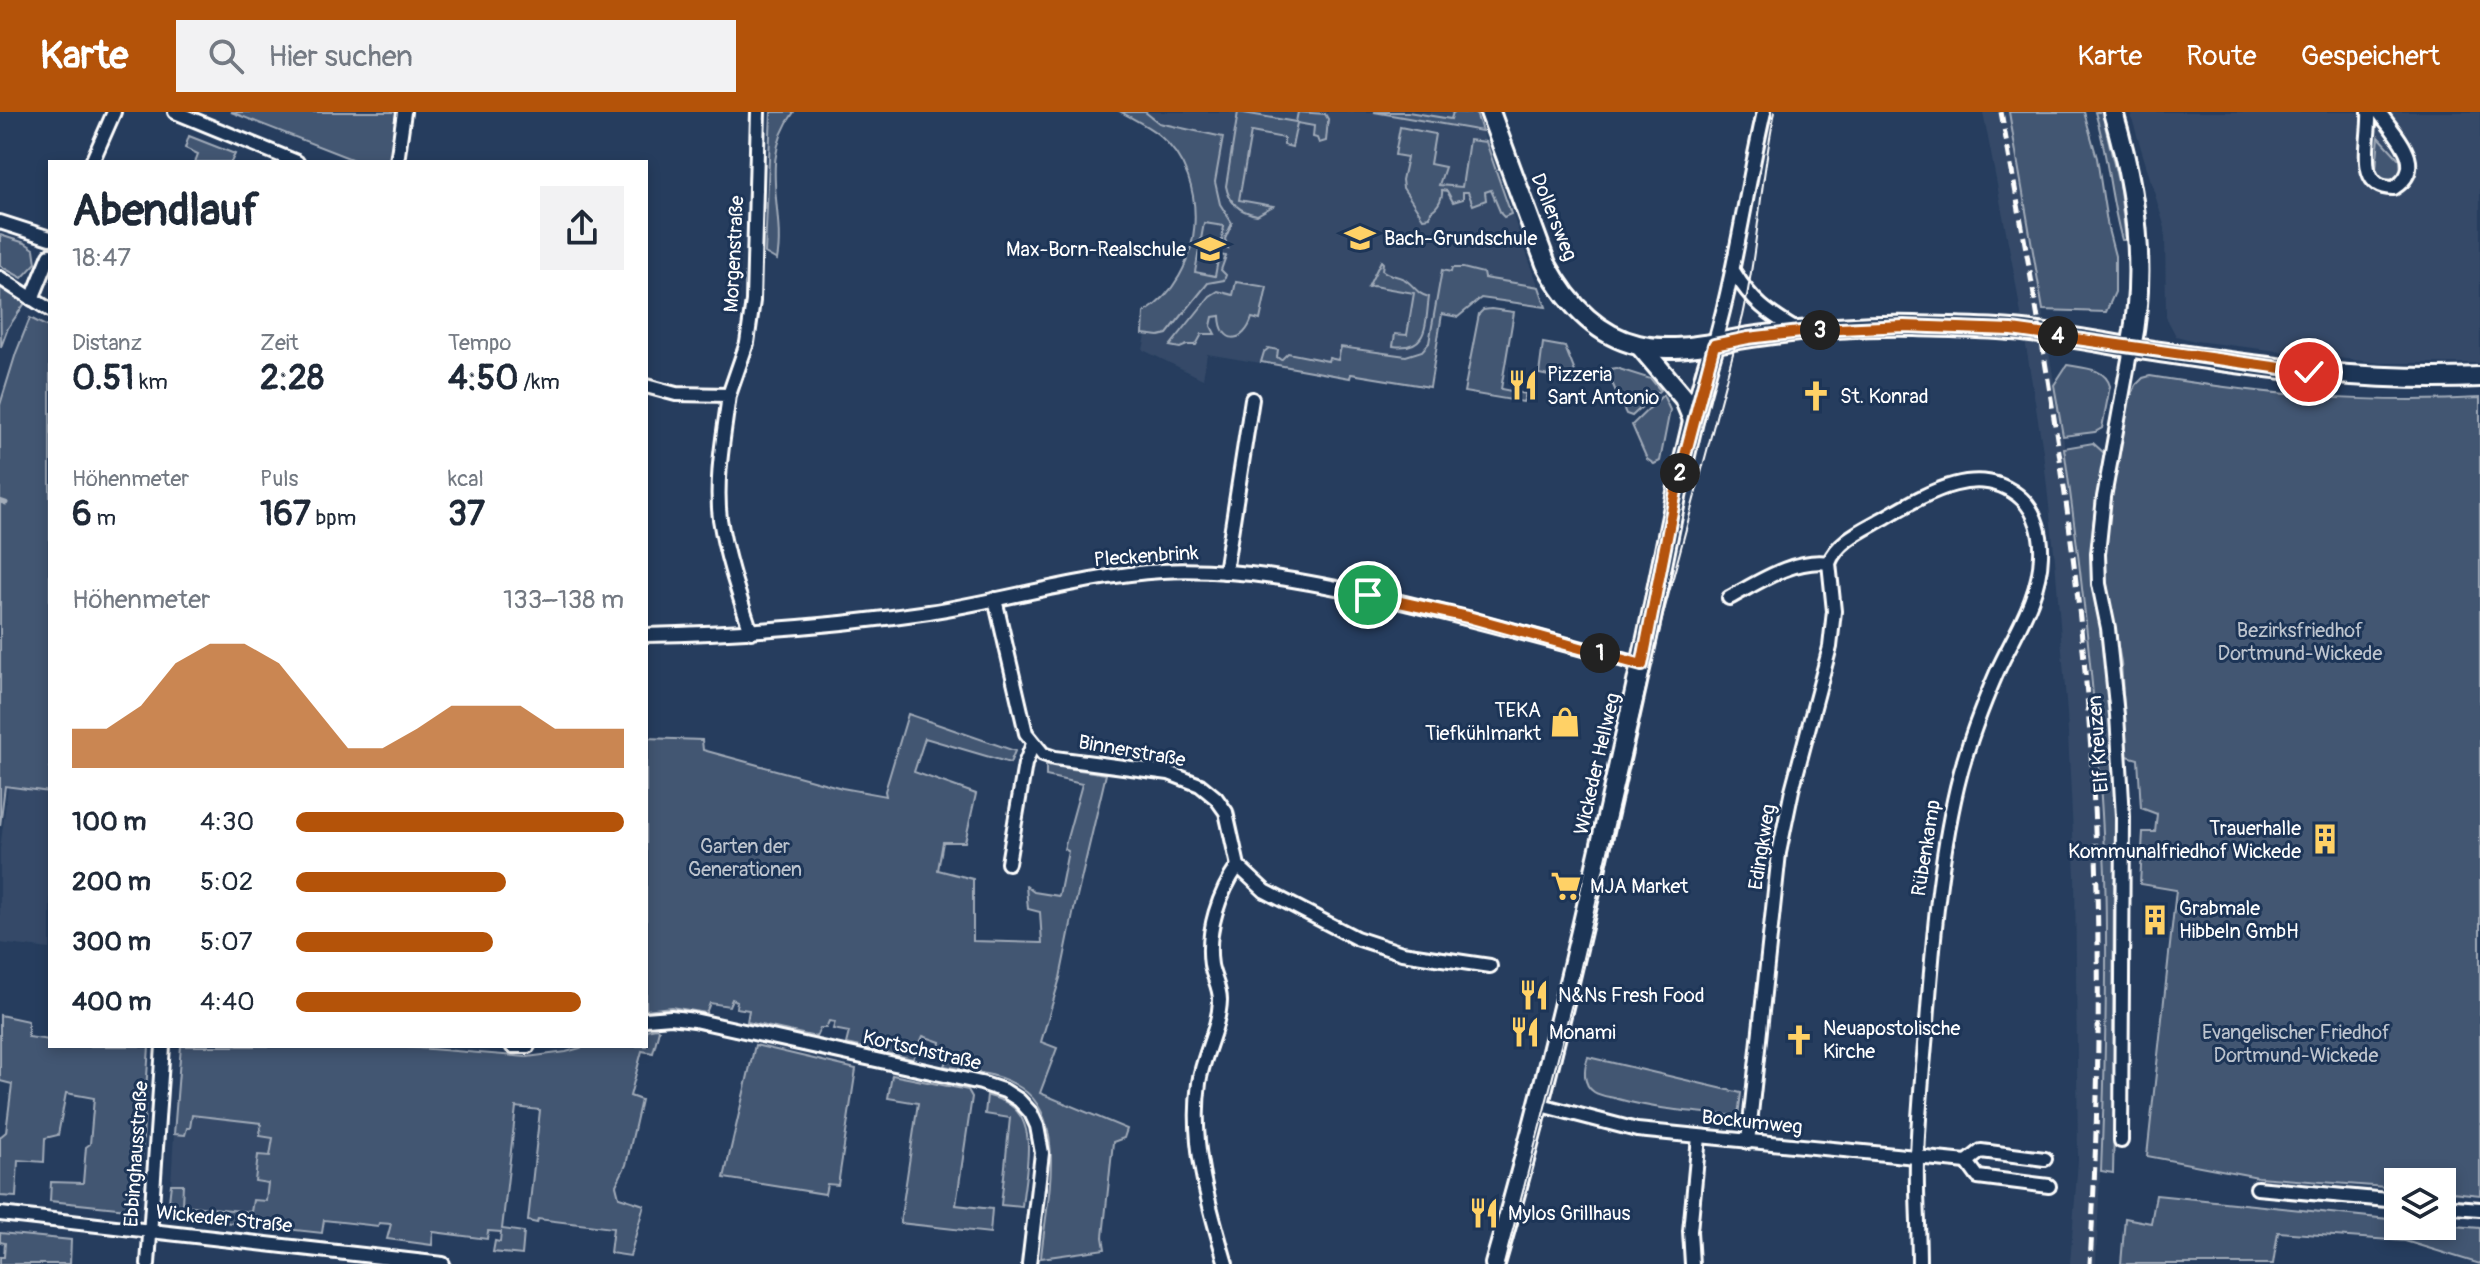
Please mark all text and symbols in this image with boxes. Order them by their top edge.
search box [176,20,736,92]
text: Karte [40,32,128,80]
icon: search [204,34,248,78]
text: Hier suchen [268,38,413,75]
text: Karte [2077,39,2142,74]
text: Route [2186,39,2257,74]
text: Gespeichert [2301,39,2440,74]
street label: Dollersweg [1525,170,1583,264]
text: Abendlauf [72,184,259,239]
button: share [540,186,624,270]
street label: Morgenstraße [718,195,750,313]
school or university icon: Bach-Grundschule [1343,221,1377,255]
place label: Bach-Grundschule [1384,226,1538,251]
school or university icon: Max-Born-Realschule [1193,232,1227,266]
place label: Max-Born-Realschule [1006,237,1186,262]
text: 18:47 [72,242,131,274]
pin: 3 [1800,310,1840,350]
text: 3 [1814,316,1826,344]
pin: 4 [2038,316,2078,356]
text: 4 [2052,322,2064,350]
text: Distanz [72,329,142,357]
text: Zeit [260,329,299,357]
text: Tempo [448,329,511,357]
pin [2275,338,2343,406]
icon: check [2287,350,2331,394]
text: 0.51 [72,357,134,400]
text: 2:28 [260,357,324,400]
text: 4:50 [448,357,518,400]
place label: Pizzeria Sant Antonio [1547,362,1659,410]
text: km [134,368,168,396]
text: /km [518,368,560,396]
restaurant icon: Pizzeria Sant Antonio [1506,368,1540,402]
church icon: St. Konrad [1799,379,1833,413]
place label: St. Konrad [1840,384,1929,409]
pin: 2 [1660,453,1700,493]
text: 2 [1674,459,1686,487]
text: Höhenmeter [72,465,189,493]
text: Puls [260,465,298,493]
text: kcal [448,465,484,493]
text: 6 [72,493,92,536]
text: 167 [260,493,311,536]
text: 37 [448,493,485,536]
text: m [92,504,116,532]
text: bpm [311,504,356,532]
street label: Pleckenbrink [1093,540,1200,572]
pin [1334,561,1402,629]
icon: arrive [1346,573,1390,617]
text: Höhenmeter [72,584,210,616]
text: 133–138 m [503,584,624,616]
park label: Bezirksfriedhof Dortmund-Wickede [2218,618,2383,666]
pin: 1 [1580,633,1620,673]
text: 1 [1596,639,1604,667]
street label: Wickeder Hellweg [1569,691,1625,837]
street label: Elf Kreuzen [2082,694,2114,794]
place label: TEKA Tiefkühlmarkt [1425,698,1542,746]
shop icon: TEKA Tiefkühlmarkt [1548,705,1582,739]
street label: Binnerstraße [1076,729,1188,773]
street label: Rübenkamp [1906,798,1946,898]
street label: Edingkweg [1743,802,1781,892]
text: 100 m [72,806,146,838]
text: 4:30 [200,806,254,838]
place label: Trauerhalle Kommunalfriedhof Wickede [2068,816,2301,864]
building icon: Trauerhalle Kommunalfriedhof Wickede [2308,822,2342,856]
park label: Garten der Generationen [688,834,802,882]
text: 200 m [72,866,151,898]
text: 5:02 [200,866,253,898]
supermarket icon: MJA Market [1549,869,1583,903]
place label: MJA Market [1590,874,1689,899]
place label: Grabmale Hibbeln GmbH [2179,896,2299,944]
building icon: Grabmale Hibbeln GmbH [2138,903,2172,937]
text: 300 m [72,926,151,958]
text: 5:07 [200,926,253,958]
restaurant icon: N&Ns Fresh Food [1517,978,1551,1012]
place label: N&Ns Fresh Food [1558,983,1704,1008]
text: 400 m [72,986,151,1018]
text: 4:40 [200,986,255,1018]
restaurant icon: Monami [1508,1015,1542,1049]
place label: Neuapostolische Kirche [1823,1016,1960,1064]
place label: Monami [1549,1020,1616,1045]
park label: Evangelischer Friedhof Dortmund-Wickede [2202,1020,2390,1068]
church icon: Neuapostolische Kirche [1782,1023,1816,1057]
street label: Kortschstraße [860,1024,984,1076]
street label: Ebbinghausstraße [118,1080,154,1228]
street label: Bockumweg [1700,1104,1804,1140]
map controls [2384,1168,2456,1240]
button: layers [2384,1168,2456,1240]
restaurant icon: Mylos Grillhaus [1467,1196,1501,1230]
street label: Wickeder Straße [154,1199,294,1239]
place label: Mylos Grillhaus [1508,1201,1631,1226]

